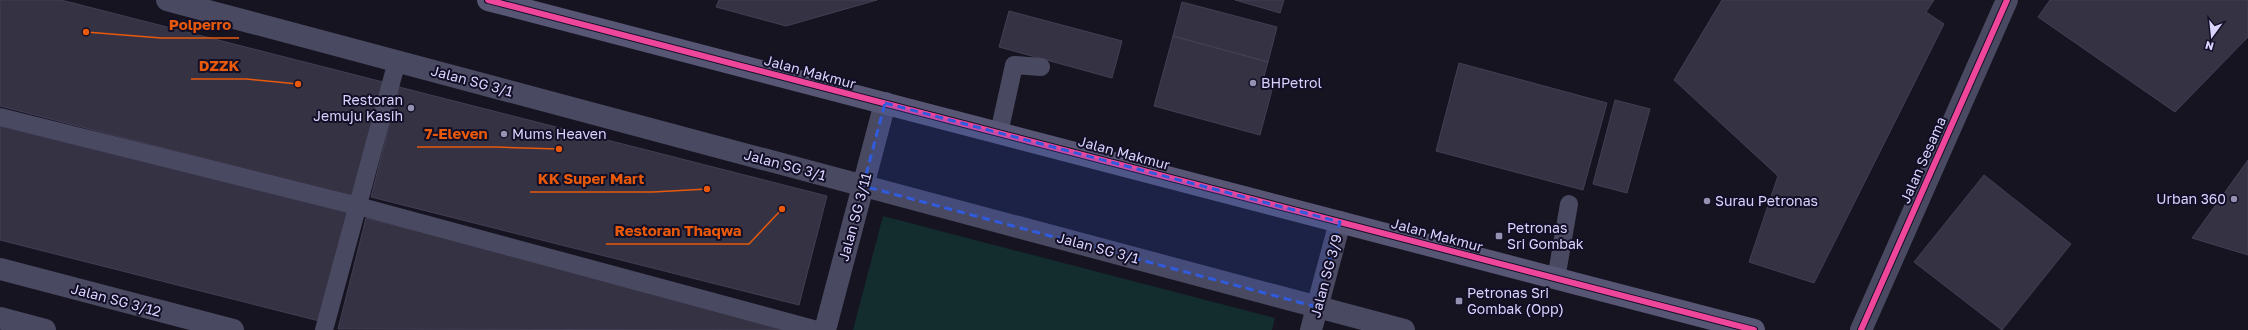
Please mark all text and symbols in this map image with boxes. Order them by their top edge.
callout: Polperro [161,11,239,38]
text: Polperro [169,15,231,33]
north arrow [2192,16,2232,56]
text: N [2204,39,2215,54]
street label: Jalan Makmur [762,51,858,92]
callout: DZZK [191,52,247,79]
text: DZZK [199,56,239,74]
street label: Jalan SG 3/1 [429,61,515,100]
place label: BHPetrol [1261,74,1322,91]
marker: BHPetrol [1248,78,1258,88]
place label: Restoran Jemuju Kasih [313,91,403,124]
marker: Restoran Jemuju Kasih [406,103,416,113]
street label: Jalan Sesama [1896,114,1949,206]
callout: 7-Eleven [417,120,496,147]
text: 7-Eleven [424,124,488,142]
place label: Mums Heaven [512,125,607,142]
marker: Mums Heaven [499,129,509,139]
street label: Jalan Makmur [1076,132,1172,173]
street label: Jalan SG 3/1 [742,145,828,184]
callout: KK Super Mart [530,165,653,192]
text: KK Super Mart [538,169,644,187]
street label: Jalan SG 3/11 [835,171,875,263]
place label: Urban 360 [2156,190,2226,207]
place label: Surau Petronas [1715,192,1818,209]
marker: Urban 360 [2229,194,2239,204]
marker: Surau Petronas [1702,196,1712,206]
street label: Jalan Makmur [1389,214,1485,255]
callout: Restoran Thaqwa [606,217,749,244]
place label: Petronas Sri Gombak [1507,219,1584,252]
text: Restoran Thaqwa [614,221,742,239]
street label: Jalan SG 3/1 [1055,228,1141,267]
marker: Petronas Sri Gombak [1494,231,1504,241]
street label: Jalan SG 3/9 [1306,232,1345,320]
street label: Jalan SG 3/12 [69,279,163,320]
place label: Petronas Sri Gombak (Opp) [1467,284,1564,317]
marker: Petronas Sri Gombak (Opp) [1454,296,1464,306]

